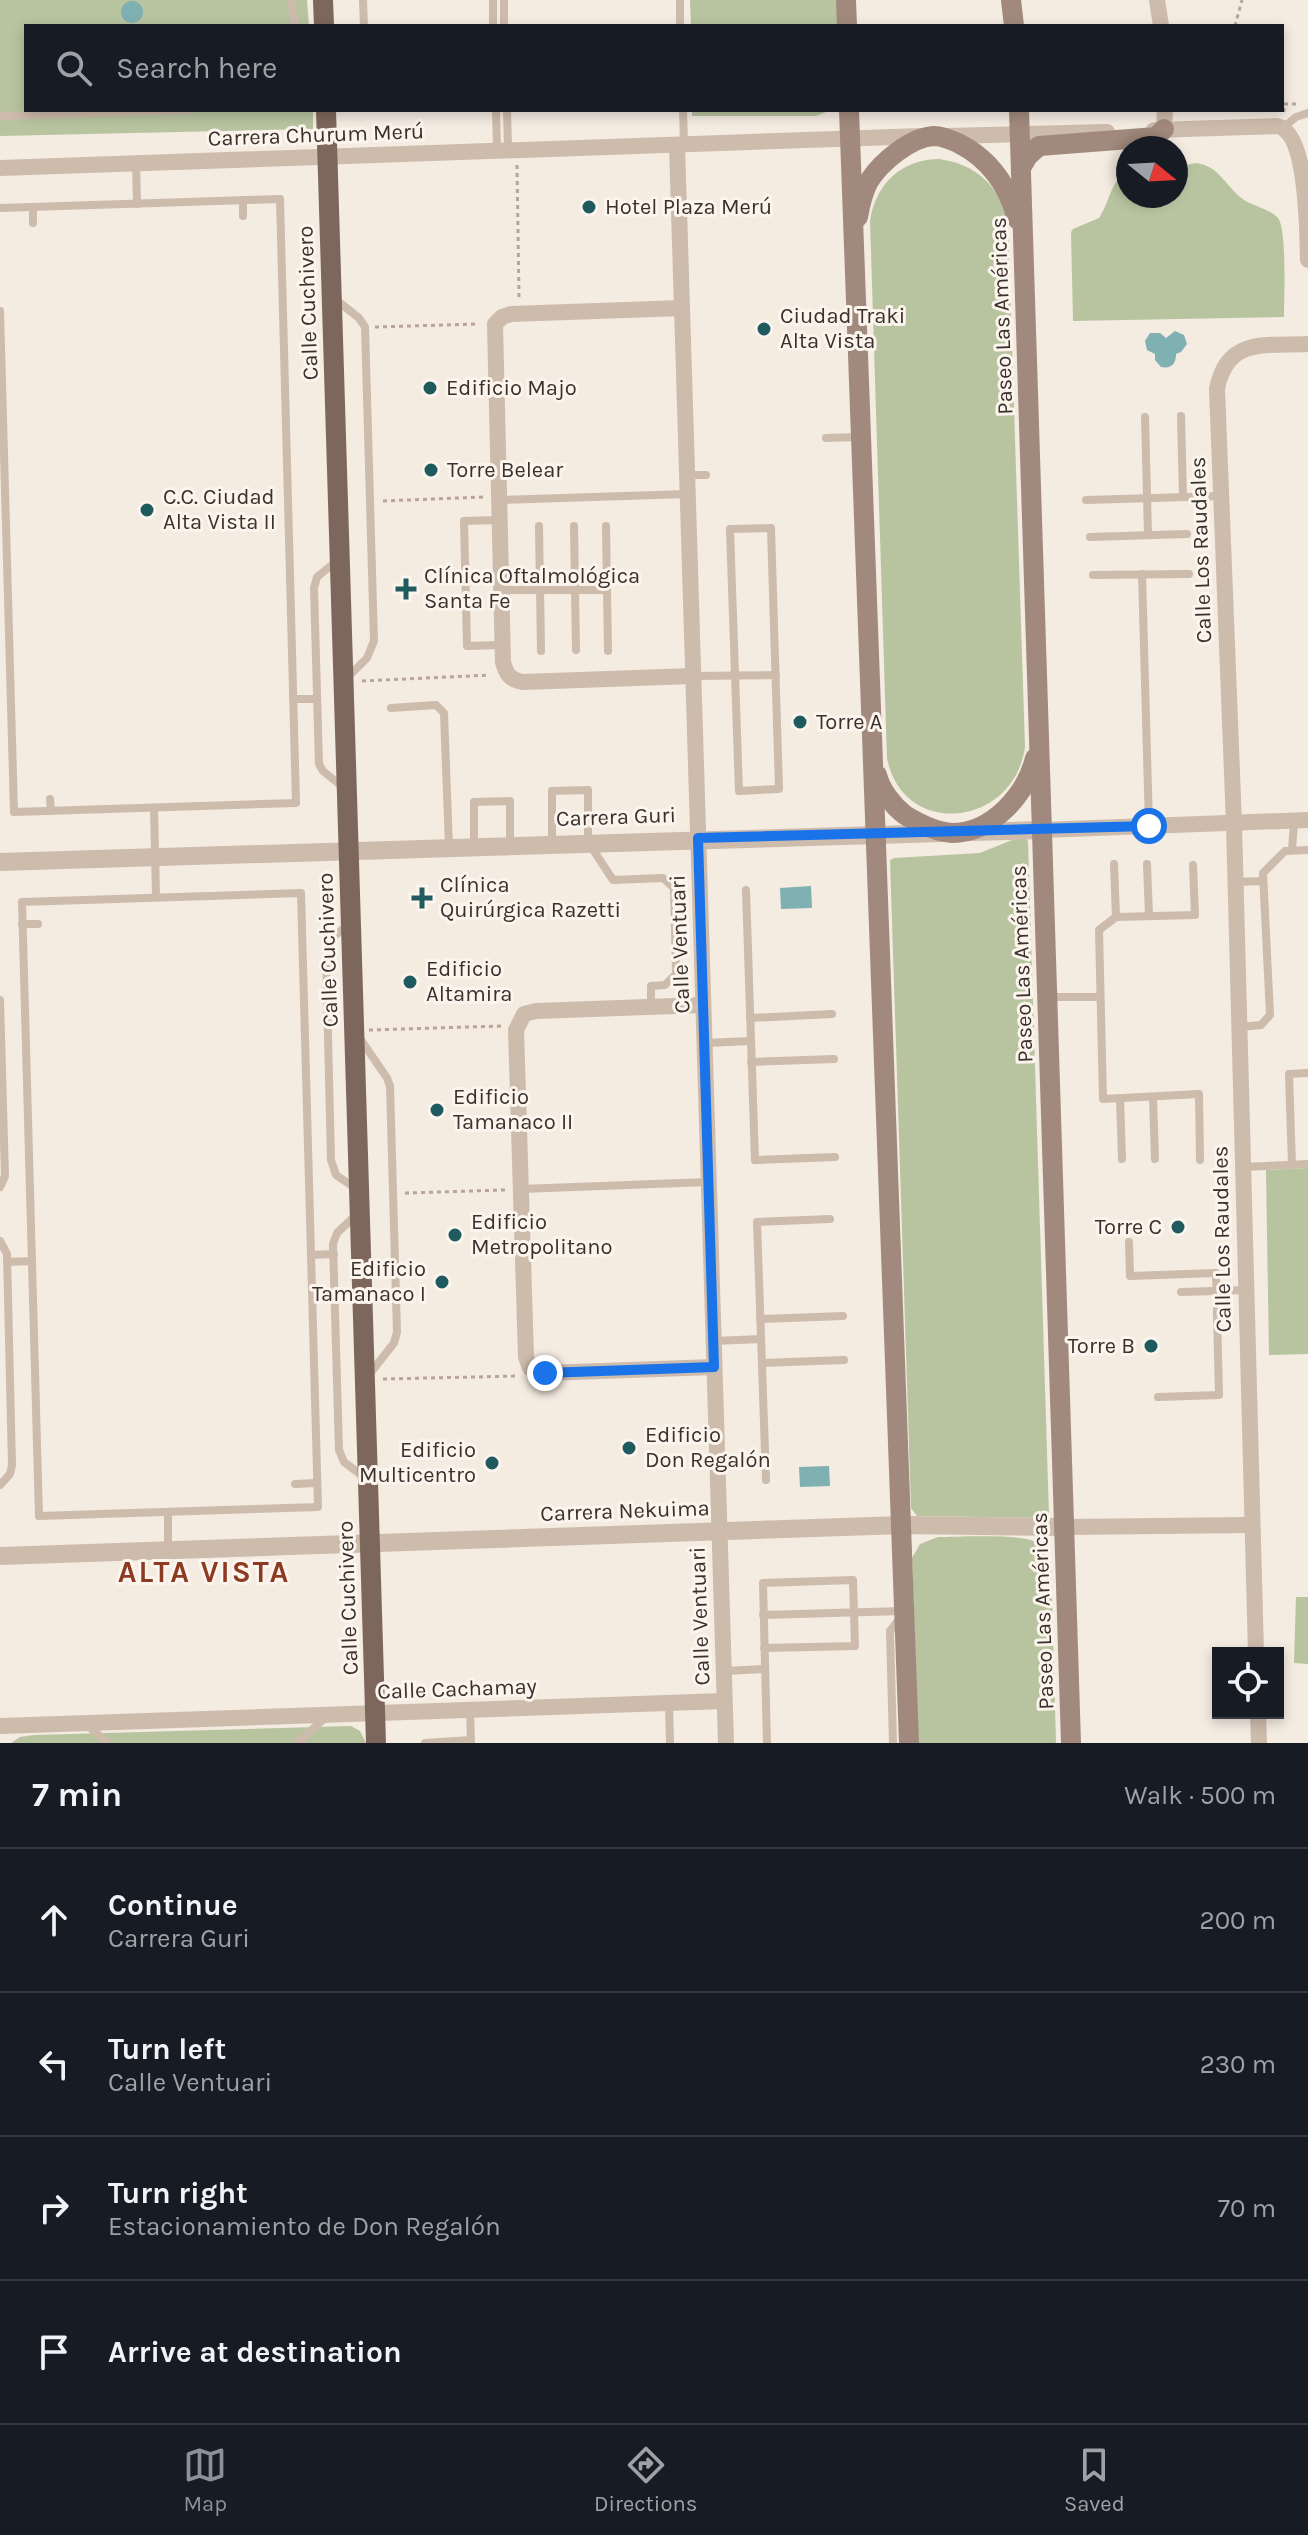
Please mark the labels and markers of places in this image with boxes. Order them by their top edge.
place label: Hotel Plaza Merú [605,194,772,220]
marker: Hotel Plaza Merú [580,198,598,216]
place label: Ciudad Traki Alta Vista [780,303,905,354]
marker: Ciudad Traki Alta Vista [755,320,773,338]
place label: Edificio Majo [446,375,577,401]
marker: Edificio Majo [421,379,439,397]
place label: Torre Belear [447,457,563,483]
marker: Torre Belear [422,461,440,479]
place label: C.C. Ciudad Alta Vista II [163,484,276,535]
marker: C.C. Ciudad Alta Vista II [138,501,156,519]
place label: Clínica Oftalmológica Santa Fe [424,563,640,614]
marker: Clínica Oftalmológica Santa Fe [395,578,417,600]
place label: Torre A [816,709,883,735]
marker: Torre A [791,713,809,731]
place label: Clínica Quirúrgica Razetti [440,872,621,923]
marker: Clínica Quirúrgica Razetti [411,887,433,909]
place label: Edificio Altamira [426,956,512,1007]
marker: Edificio Altamira [401,973,419,991]
place label: Edificio Tamanaco II [453,1084,573,1135]
marker: Edificio Tamanaco II [428,1101,446,1119]
place label: Edificio Metropolitano [471,1209,612,1260]
place label: Torre C [1095,1214,1162,1240]
marker: Torre C [1169,1218,1187,1236]
marker: Edificio Metropolitano [446,1226,464,1244]
place label: Edificio Tamanaco I [312,1256,426,1307]
marker: Edificio Tamanaco I [433,1273,451,1291]
place label: Torre B [1068,1333,1135,1359]
marker: Torre B [1142,1337,1160,1355]
place label: Edificio Don Regalón [645,1422,771,1473]
place label: Edificio Multicentro [359,1437,476,1488]
marker: Edificio Don Regalón [620,1439,638,1457]
marker: Edificio Multicentro [483,1454,501,1472]

